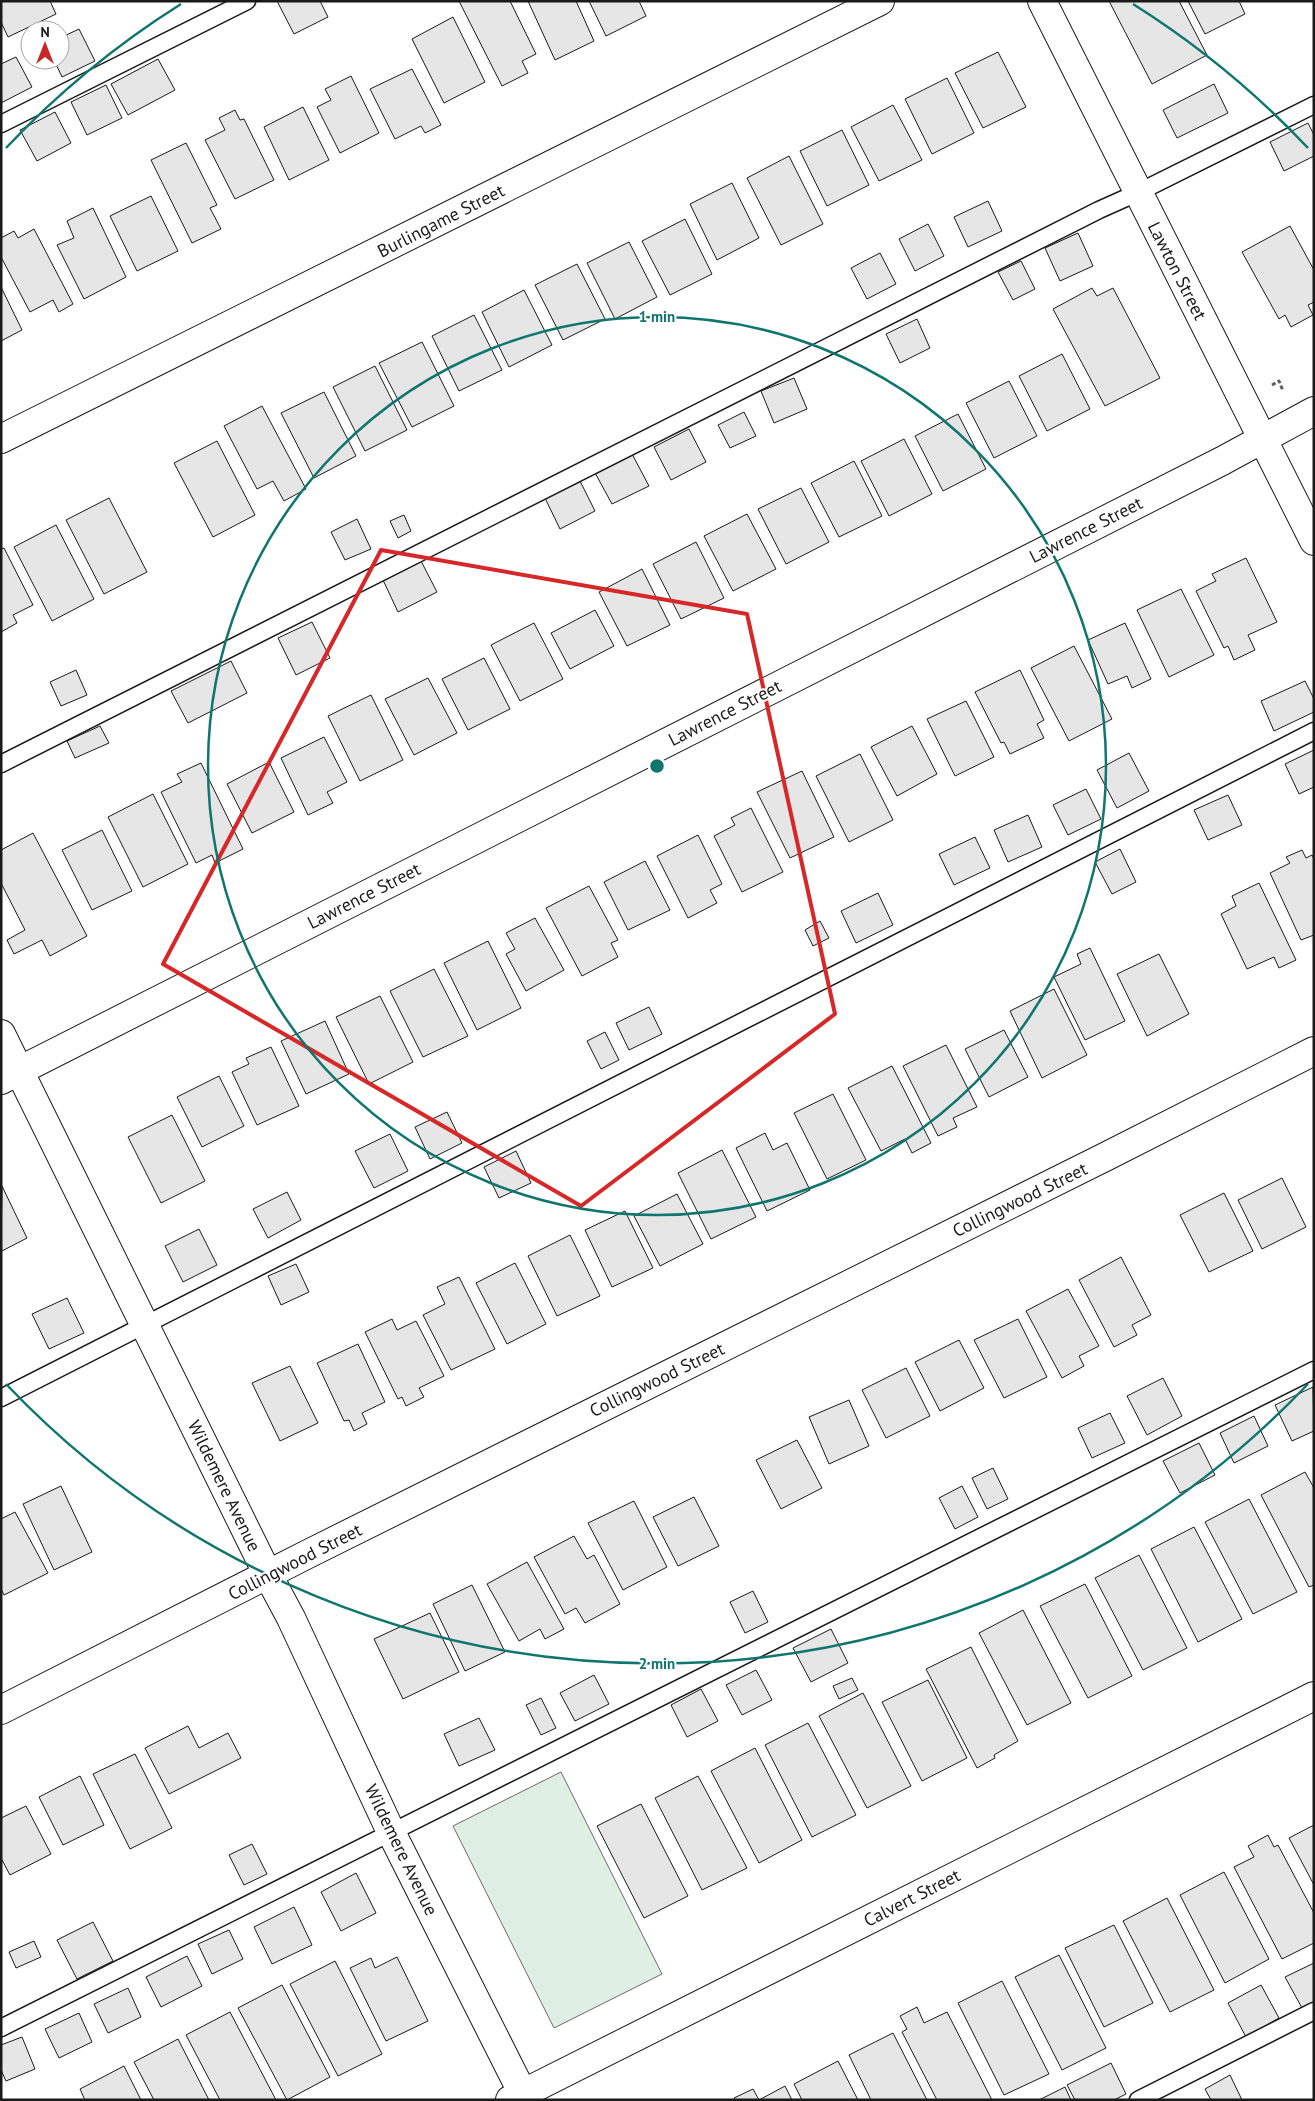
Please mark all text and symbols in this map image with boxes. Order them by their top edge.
north arrow [20,20,70,70]
text: N [40,23,50,41]
street label: Burlingame Street [373,179,508,262]
street label: Lawton Street [1143,218,1212,324]
text: 1 min [639,307,675,326]
street label: Lawrence Street [1025,491,1146,568]
street label: Lawrence Street [664,674,785,751]
centre of rings [648,757,666,775]
street label: Lawrence Street [303,857,424,934]
street label: Collingwood Street [949,1157,1091,1242]
street label: Collingwood Street [586,1337,728,1422]
street label: Wildemere Avenue [183,1416,266,1555]
street label: Collingwood Street [224,1518,365,1605]
text: 2 min [639,1654,675,1673]
street label: Wildemere Avenue [360,1780,443,1919]
street label: Calvert Street [860,1863,964,1932]

